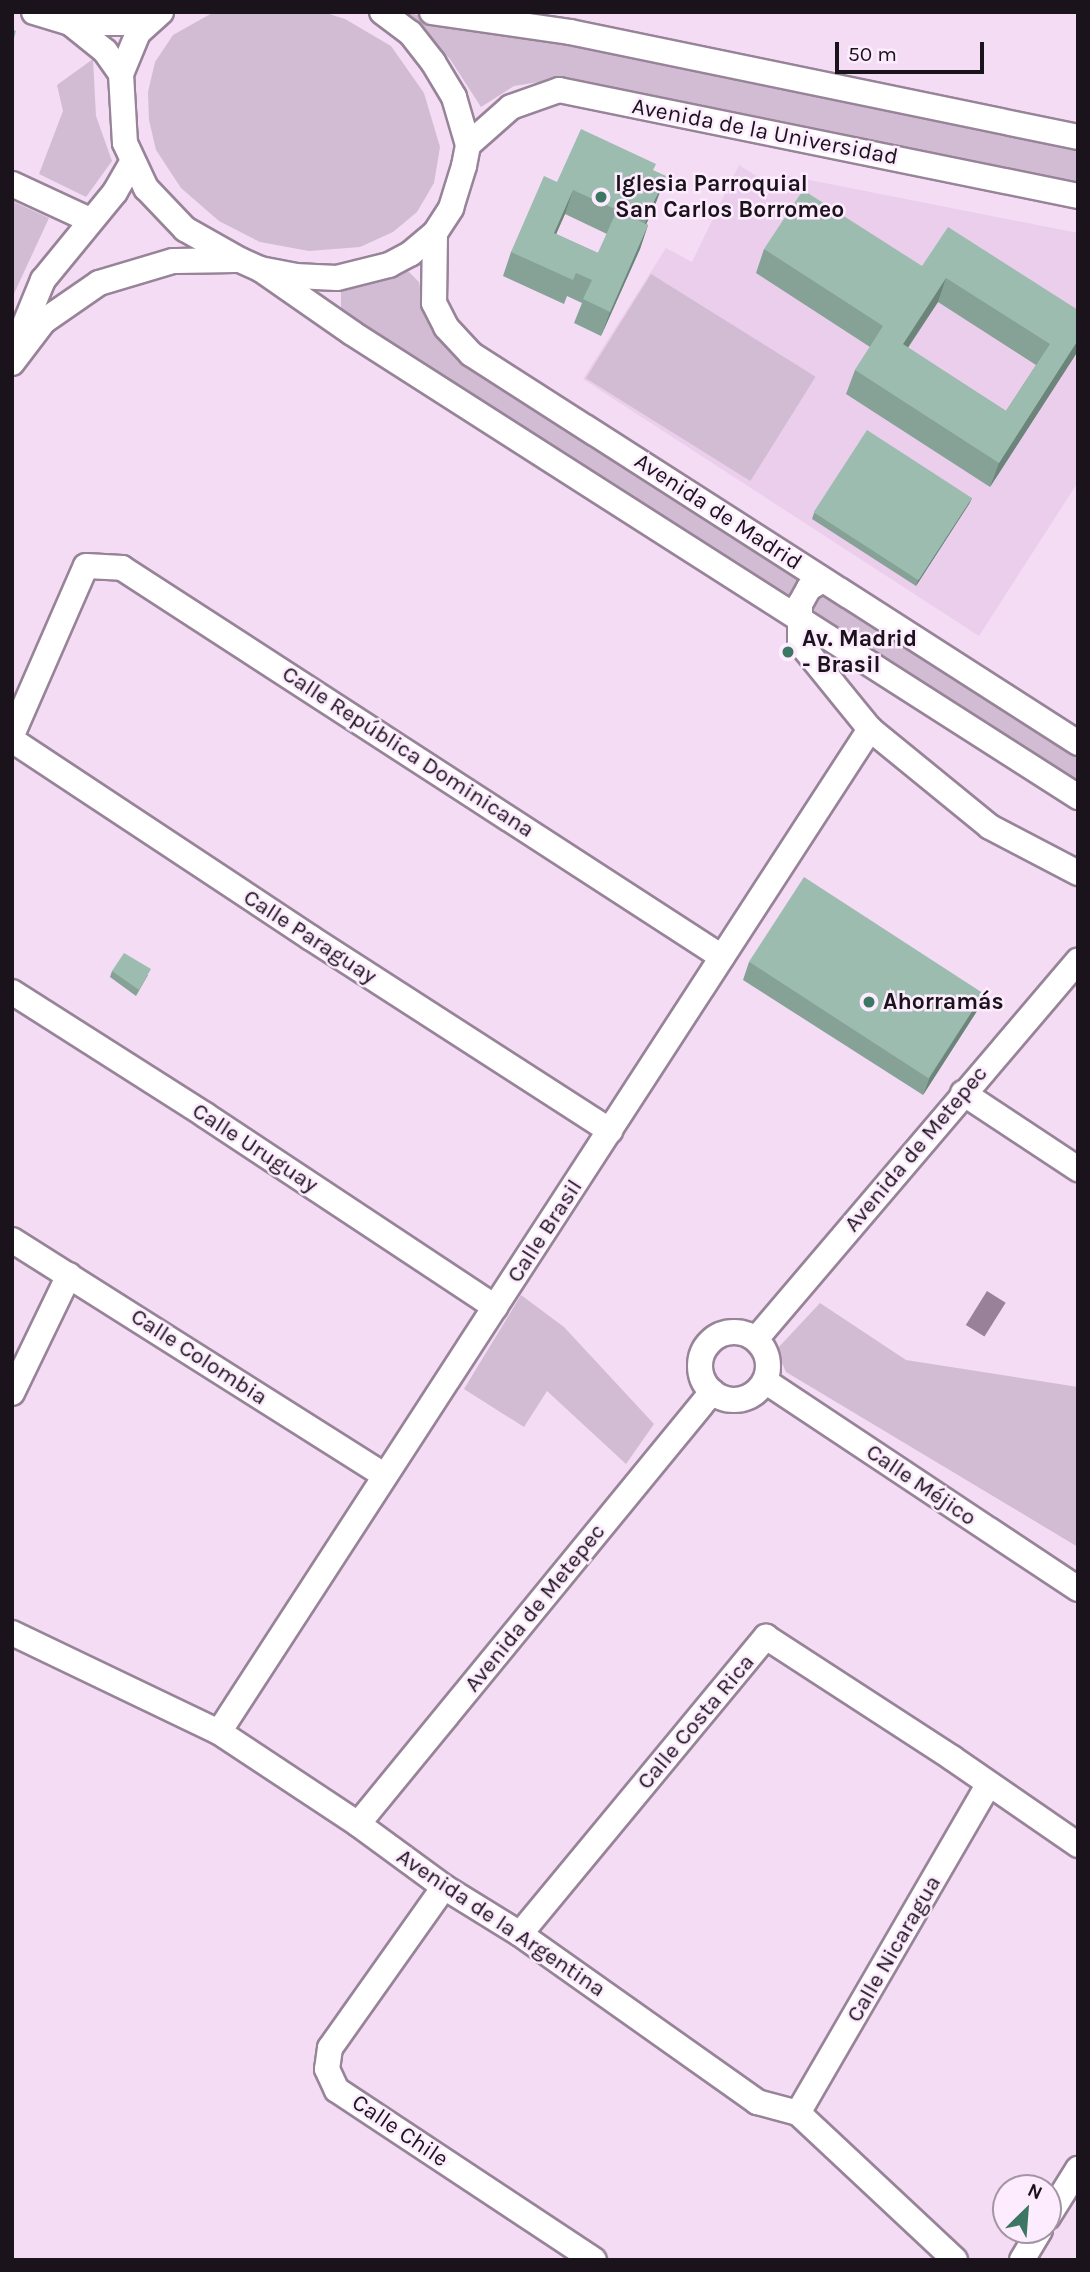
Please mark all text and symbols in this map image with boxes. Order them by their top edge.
scale bar [838,28,987,72]
text: 50 m [848,42,897,66]
street label: Avenida de la Universidad [630,93,900,171]
place label: Iglesia Parroquial San Carlos Borromeo [615,170,844,224]
marker: Iglesia Parroquial San Carlos Borromeo [593,189,609,205]
street label: Avenida de Madrid [629,448,807,576]
place label: Av. Madrid - Brasil [802,625,917,679]
marker: Av. Madrid - Brasil [780,644,796,660]
street label: Calle República Dominicana [277,660,539,844]
street label: Calle Paraguay [238,884,382,990]
place label: Ahorramás [883,988,1004,1016]
marker: Ahorramás [861,994,877,1010]
street label: Avenida de Metepec [838,1060,994,1238]
street label: Calle Uruguay [187,1097,323,1199]
street label: Calle Brasil [501,1174,589,1288]
street label: Calle Colombia [126,1303,272,1411]
street label: Calle Méjico [861,1438,981,1532]
street label: Avenida de Metepec [459,1518,611,1698]
street label: Calle Costa Rica [631,1649,761,1795]
street label: Avenida de la Argentina [391,1843,611,2003]
street label: Calle Nicaragua [841,1871,947,2027]
street label: Calle Chile [347,2089,453,2173]
north arrow [992,2174,1062,2244]
text: N [1024,2179,1046,2205]

